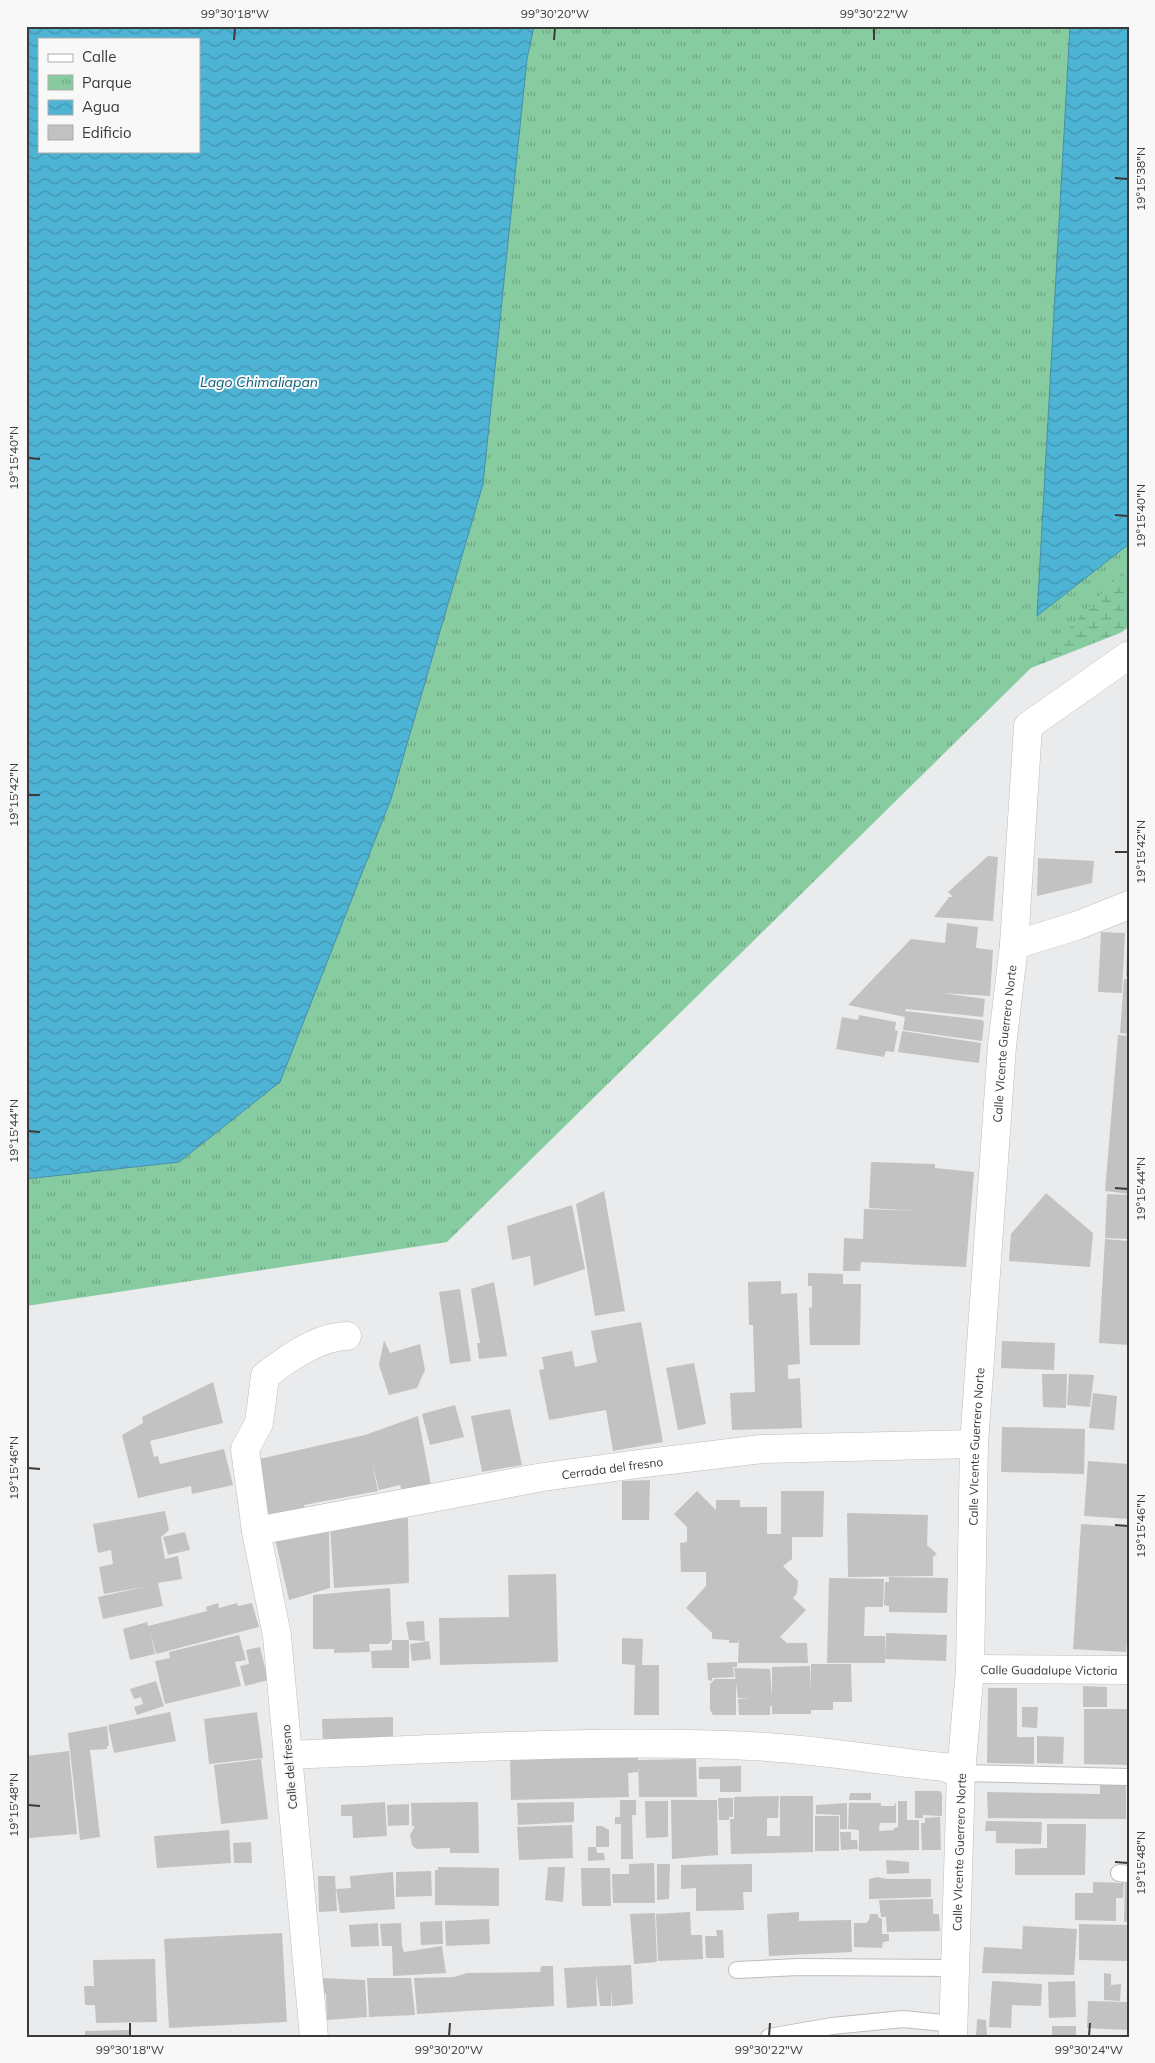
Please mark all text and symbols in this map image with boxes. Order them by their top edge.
text: 99°30'18"W [201,6,269,21]
text: 99°30'20"W [521,6,589,21]
text: 99°30'22"W [840,6,908,21]
legend [38,38,200,152]
text: Calle [82,47,116,66]
text: Parque [82,73,132,92]
text: Agua [82,97,120,116]
text: Edificio [82,123,132,142]
text: 19°15'38"N [1133,147,1148,211]
water label: Lago Chimaliapan [200,373,318,391]
text: 19°15'40"N [6,426,21,490]
text: 19°15'40"N [1133,484,1148,548]
text: 19°15'42"N [6,763,21,827]
text: 19°15'42"N [1133,820,1148,884]
street label: Calle VIcente Guerrero Norte [989,964,1019,1123]
text: 19°15'44"N [6,1099,21,1163]
text: 19°15'44"N [1133,1157,1148,1221]
street label: Calle VIcente Guerrero Norte [965,1367,987,1526]
text: 19°15'46"N [6,1436,21,1500]
street label: Cerrada del fresno [561,1454,664,1482]
text: 19°15'46"N [1133,1494,1148,1558]
street label: Calle Guadalupe Victoria [980,1662,1118,1677]
street label: Calle del fresno [278,1724,300,1810]
text: 19°15'48"N [6,1773,21,1837]
street label: Calle VIcente Guerrero Norte [949,1773,968,1931]
text: 19°15'48"N [1133,1831,1148,1895]
text: 99°30'18"W [96,2042,164,2057]
text: 99°30'20"W [415,2042,483,2057]
text: 99°30'22"W [735,2042,803,2057]
text: 99°30'24"W [1055,2042,1123,2057]

